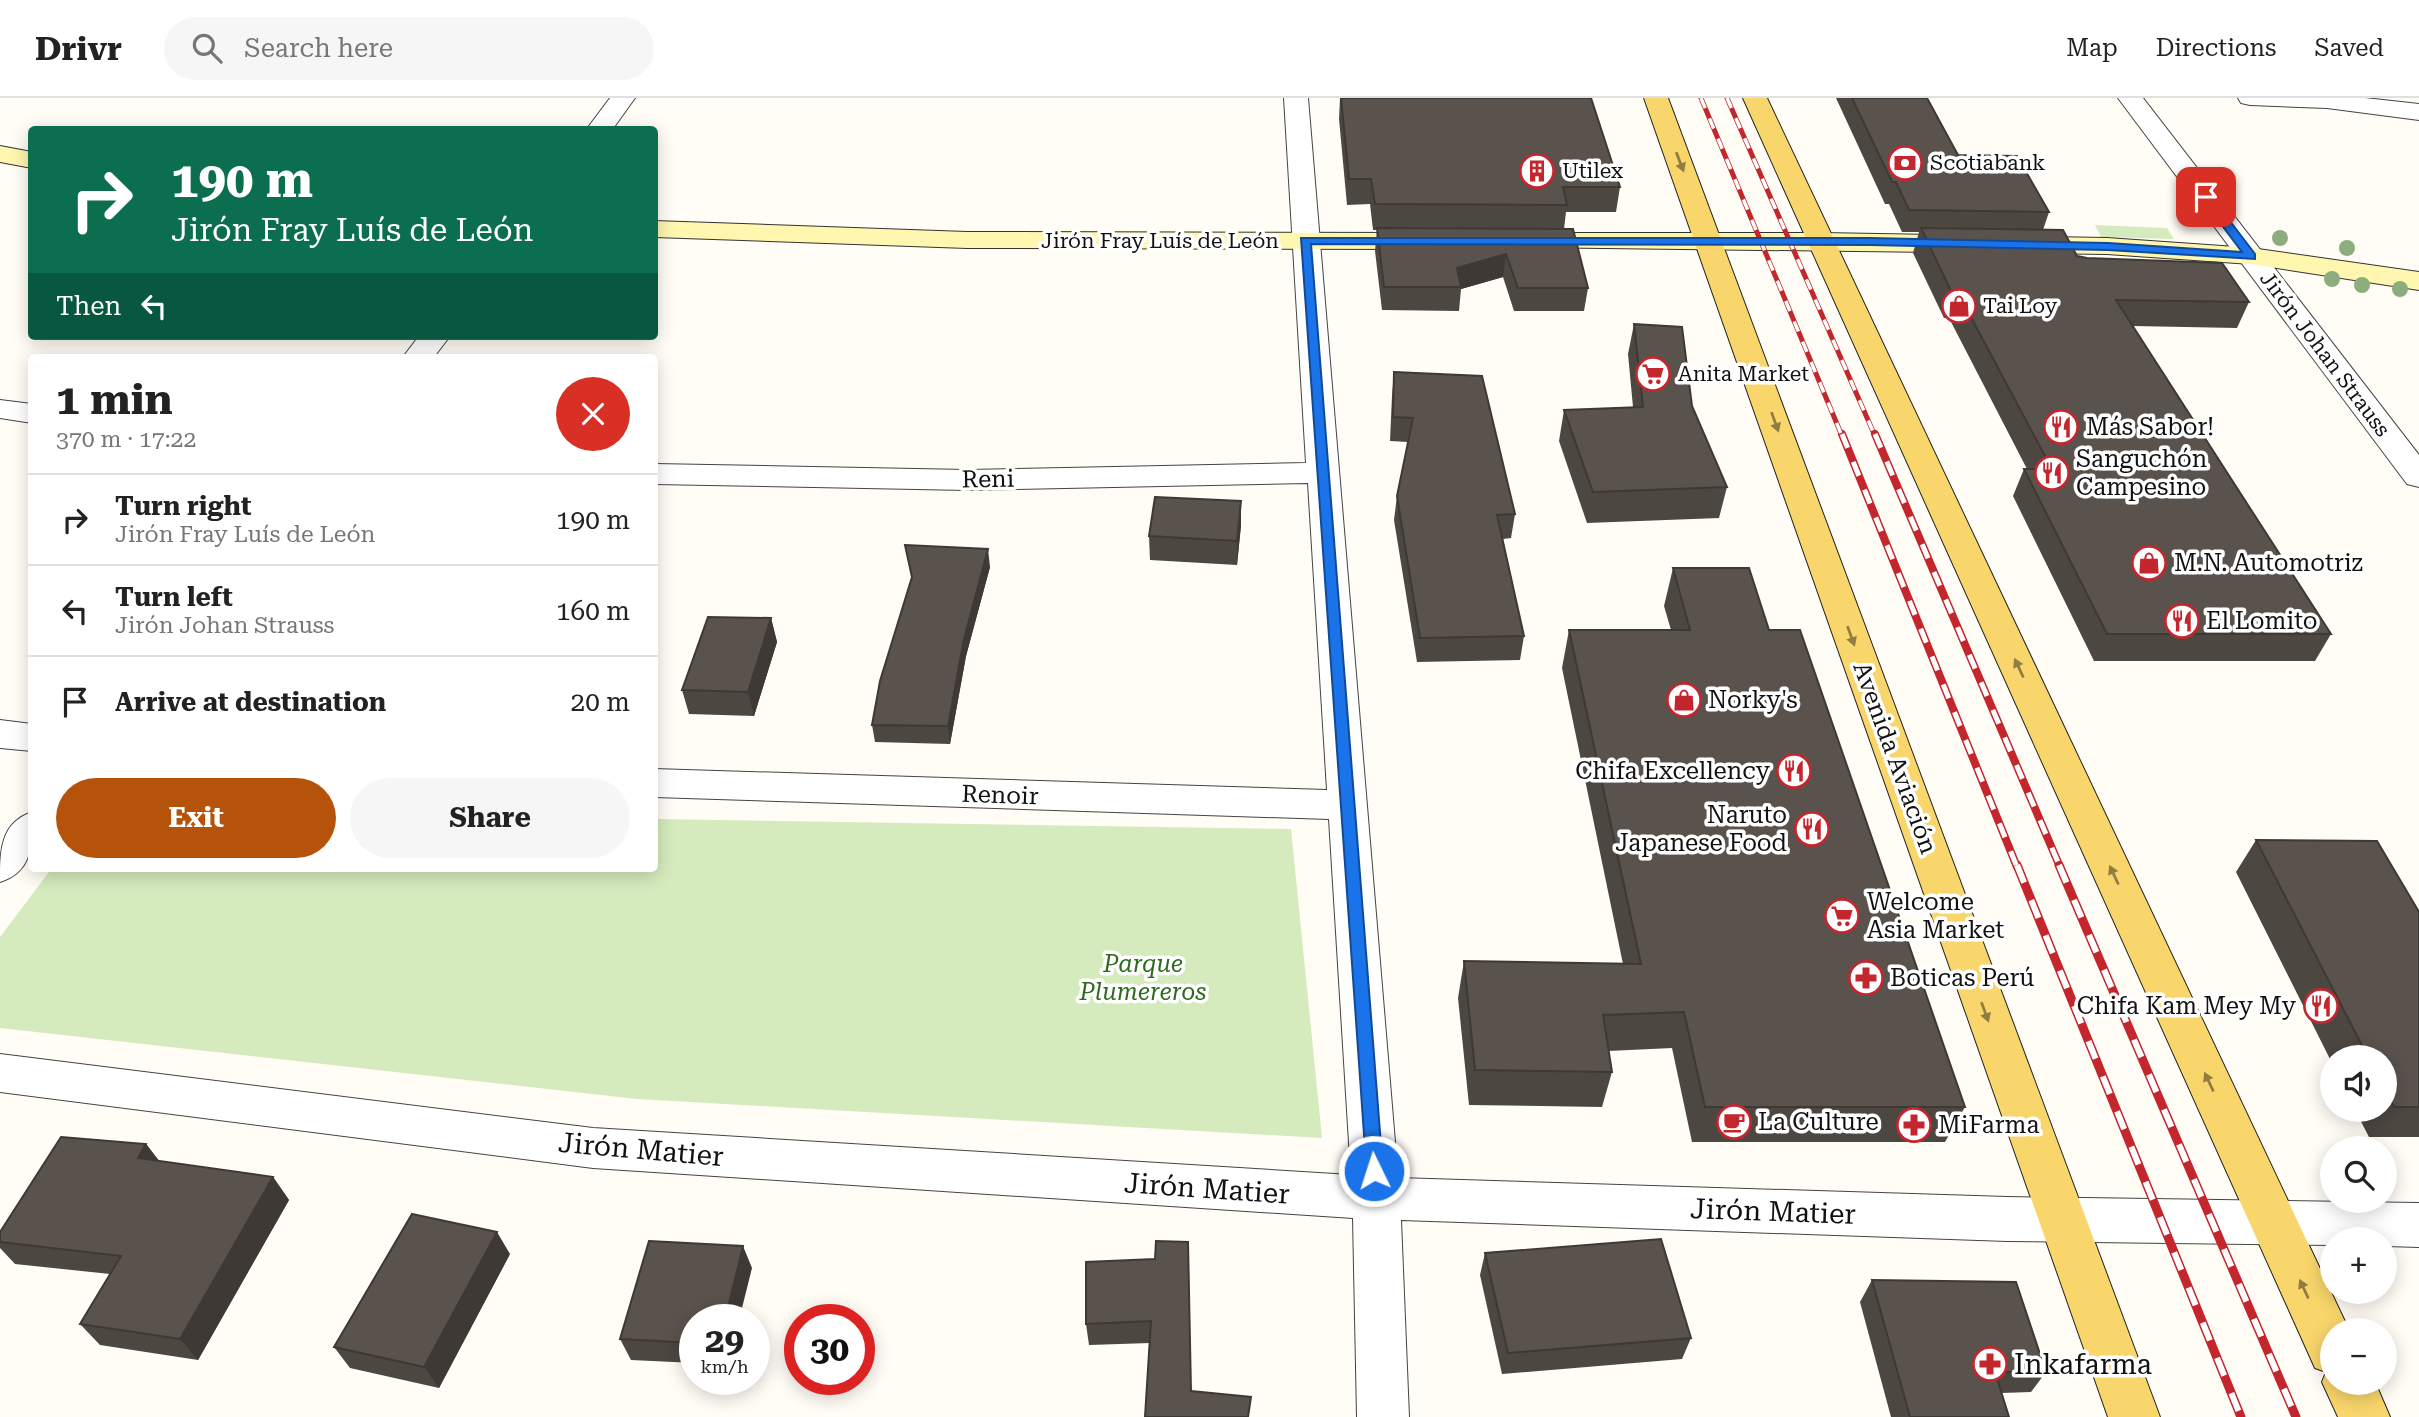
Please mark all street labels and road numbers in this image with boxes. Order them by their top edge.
street label: Jirón Fray Luís de León [1041,229,1279,253]
street label: Jirón Johan Strauss [2255,267,2395,441]
street label: Reni [961,465,1015,493]
street label: Avenida Aviación [1847,658,1943,858]
street label: Renoir [961,780,1039,810]
street label: Jirón Matier [557,1126,725,1173]
street label: Jirón Matier [1123,1166,1291,1211]
street label: Jirón Matier [1690,1192,1856,1231]

